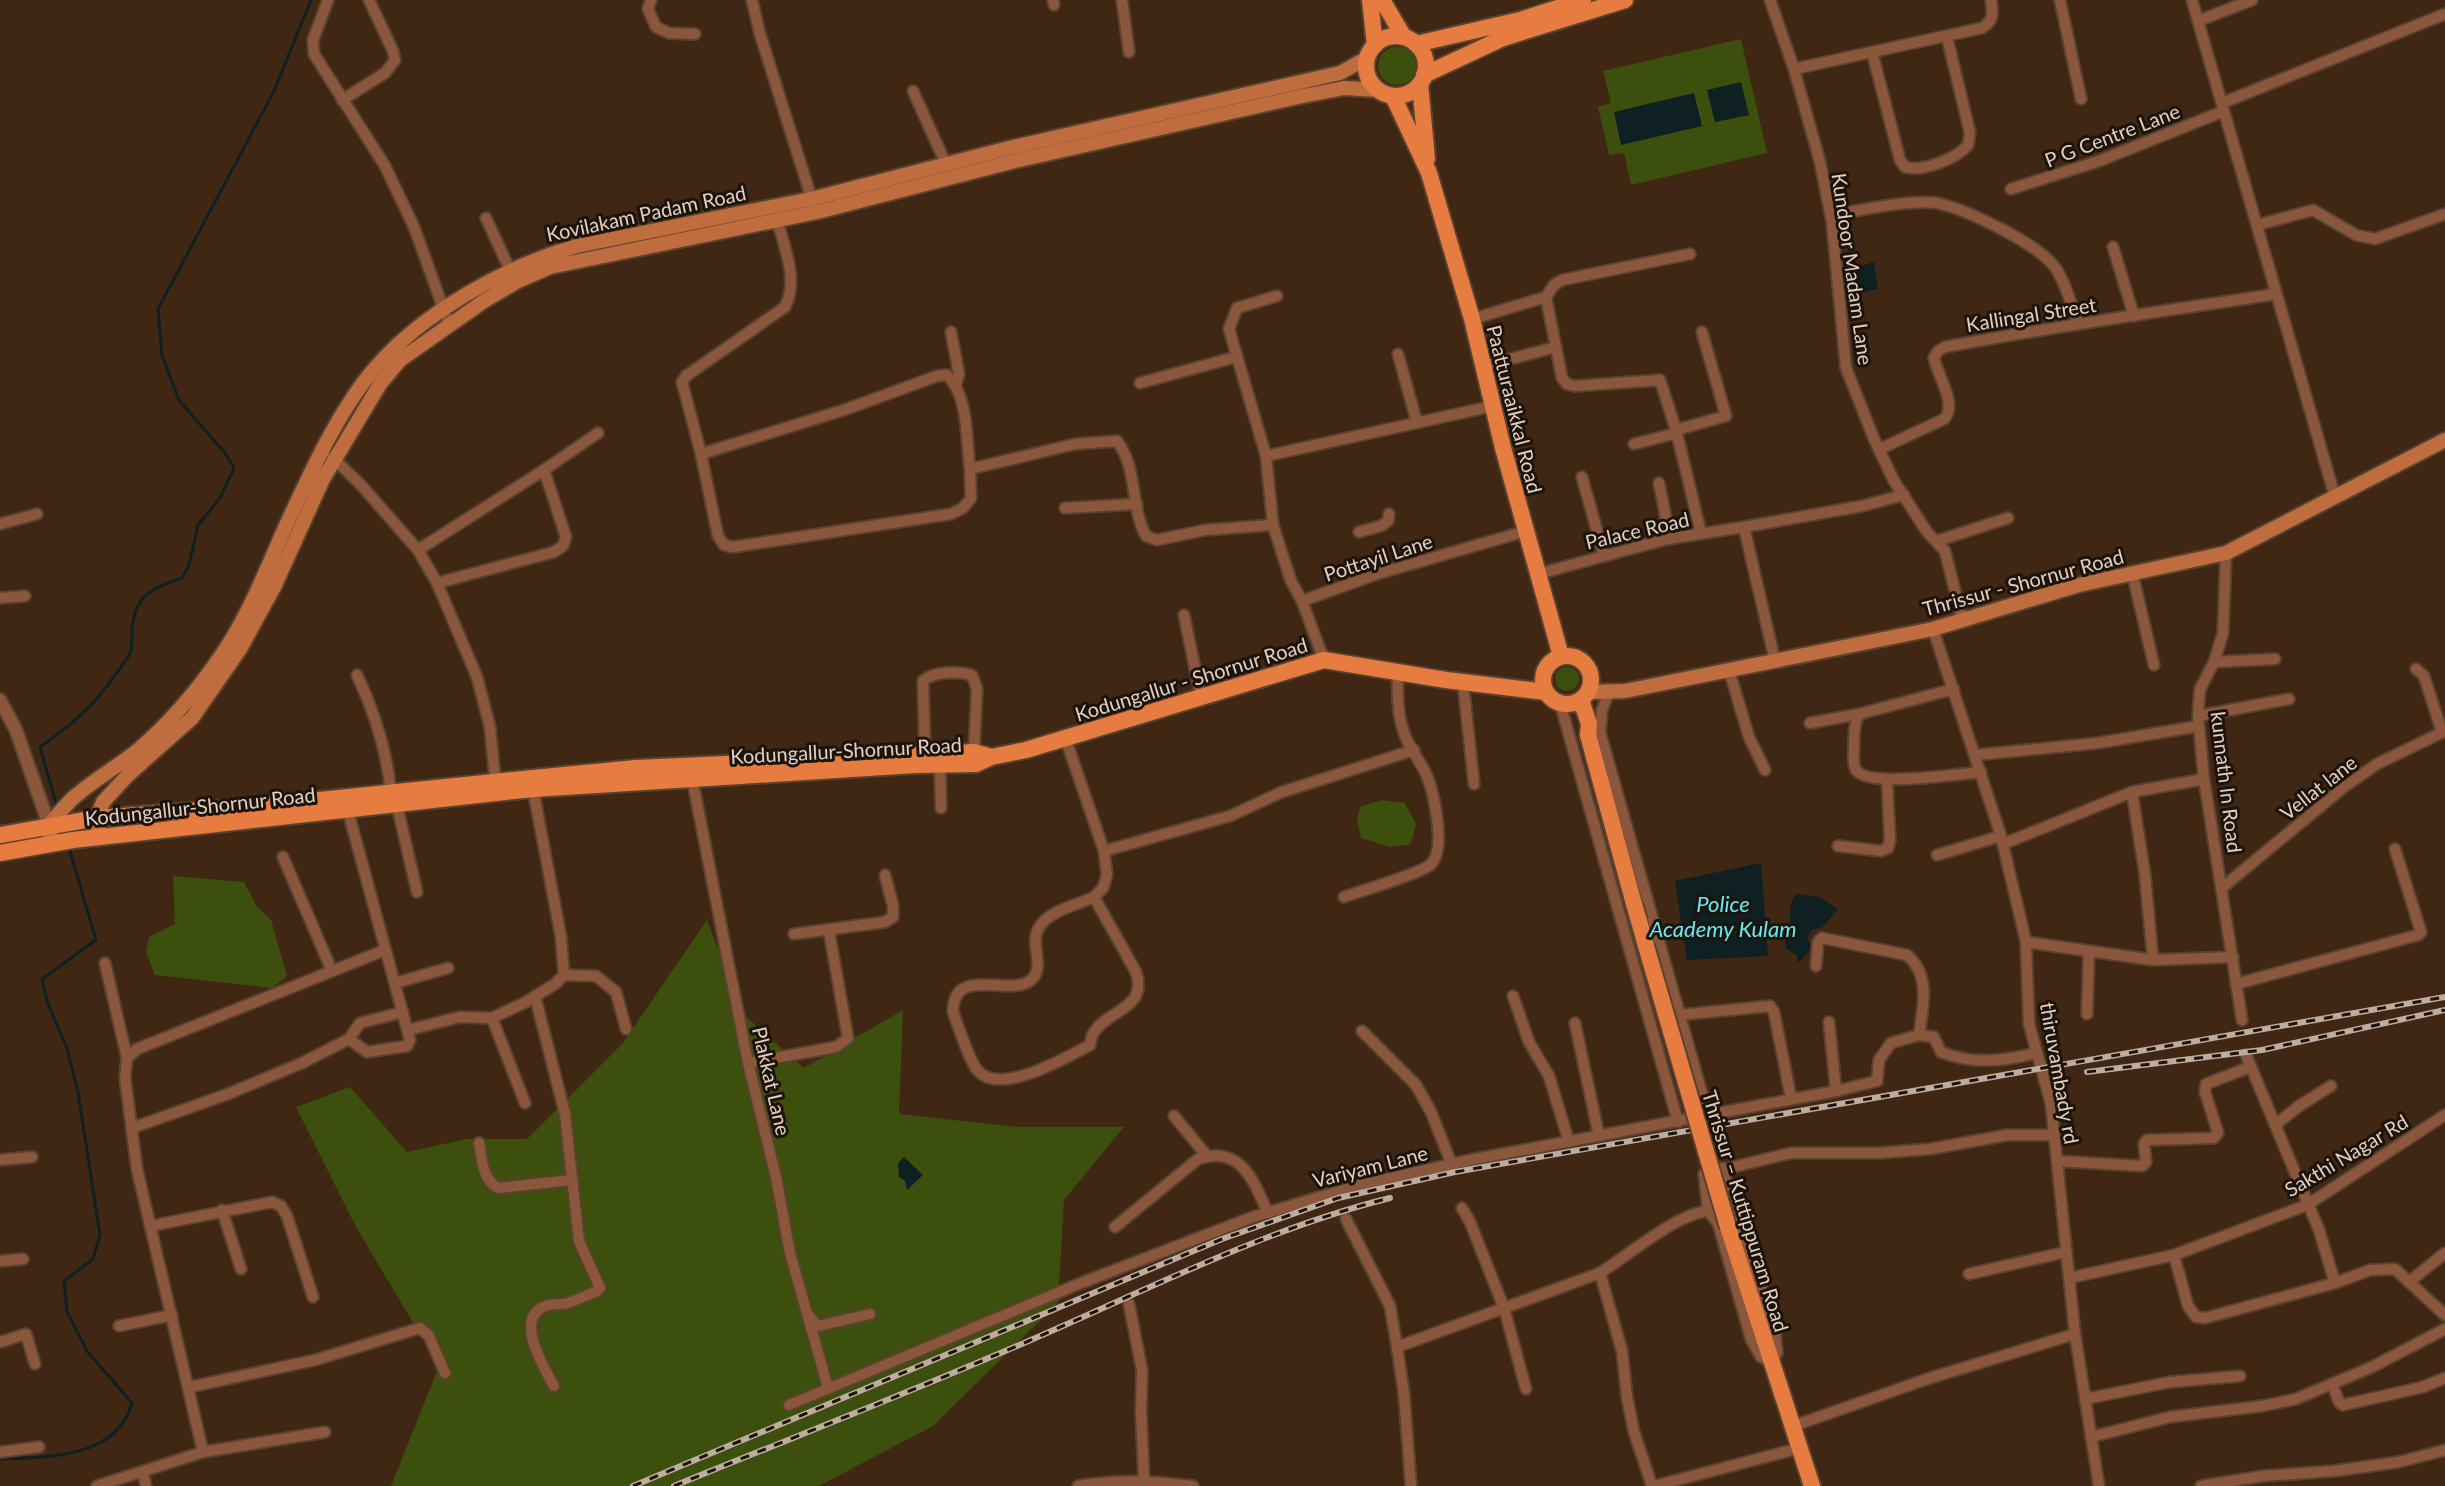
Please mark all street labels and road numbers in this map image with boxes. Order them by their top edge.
street label: P G Centre Lane [2041,98,2183,172]
street label: Kundoor Madam Lane [1828,171,1878,367]
street label: Kovilakam Padam Road [544,180,748,246]
street label: Kallingal Street [1964,292,2098,336]
street label: Paatturaaikkal Road [1482,322,1548,496]
street label: Palace Road [1583,506,1691,554]
street label: Pottayil Lane [1321,528,1435,586]
street label: Thrissur - Shornur Road [1920,544,2126,620]
street label: Kodungallur - Shornur Road [1072,632,1310,726]
street label: kunnath ln Road [2206,710,2248,854]
street label: Kodungallur-Shornur Road [730,732,962,768]
street label: Vellat lane [2275,750,2361,824]
street label: Kodungallur-Shornur Road [84,782,316,830]
street label: thiruvambady rd [2036,1000,2084,1146]
street label: Plakkat Lane [748,1024,796,1138]
street label: Thrissur – Kuttippuram Road [1698,1087,1794,1335]
street label: Sakthi Nagar Rd [2280,1109,2412,1201]
street label: Variyam Lane [1310,1140,1430,1192]

